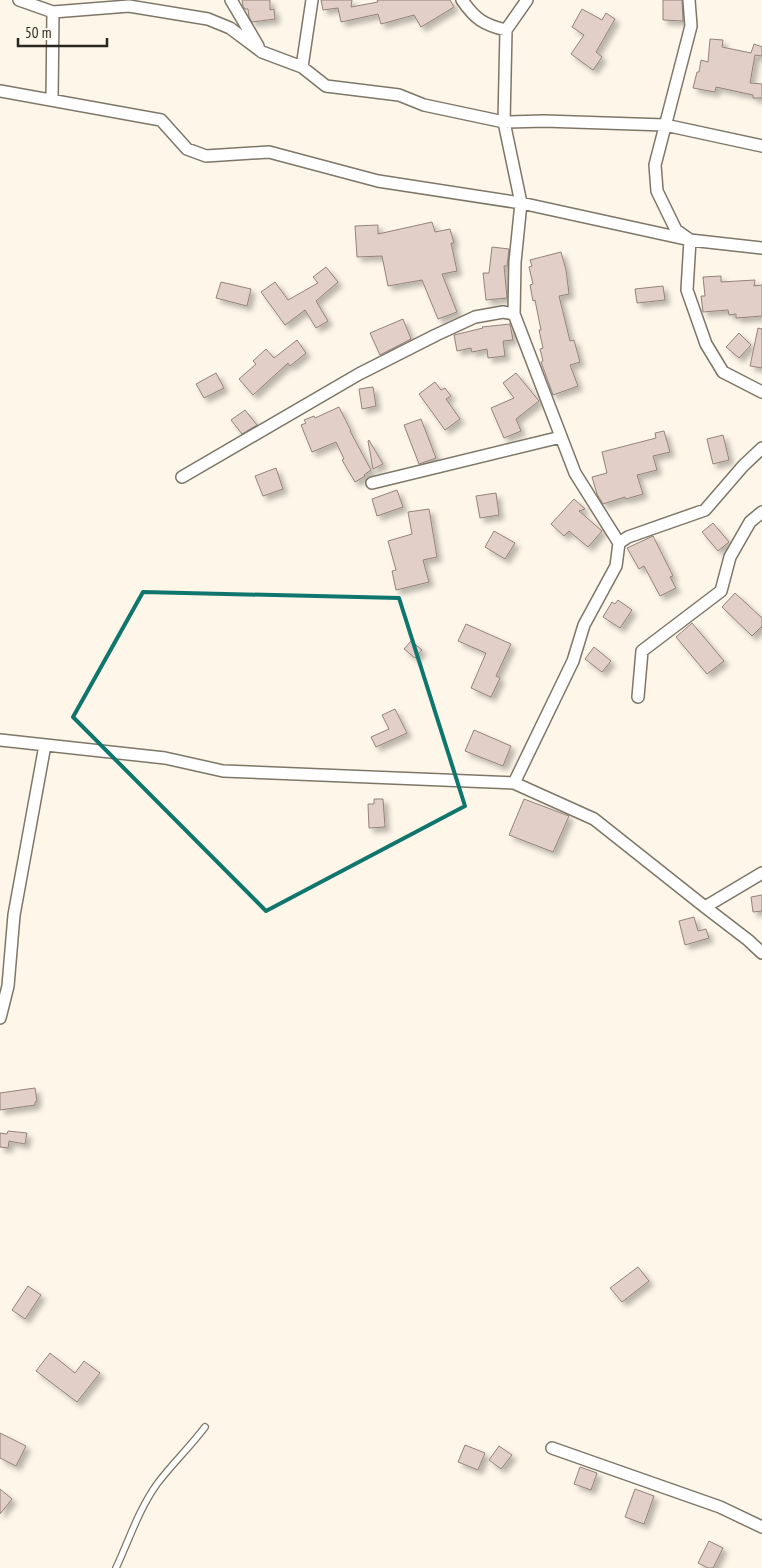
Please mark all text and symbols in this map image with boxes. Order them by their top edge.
scale bar [18,15,106,47]
text: 50 m [25,23,51,42]

